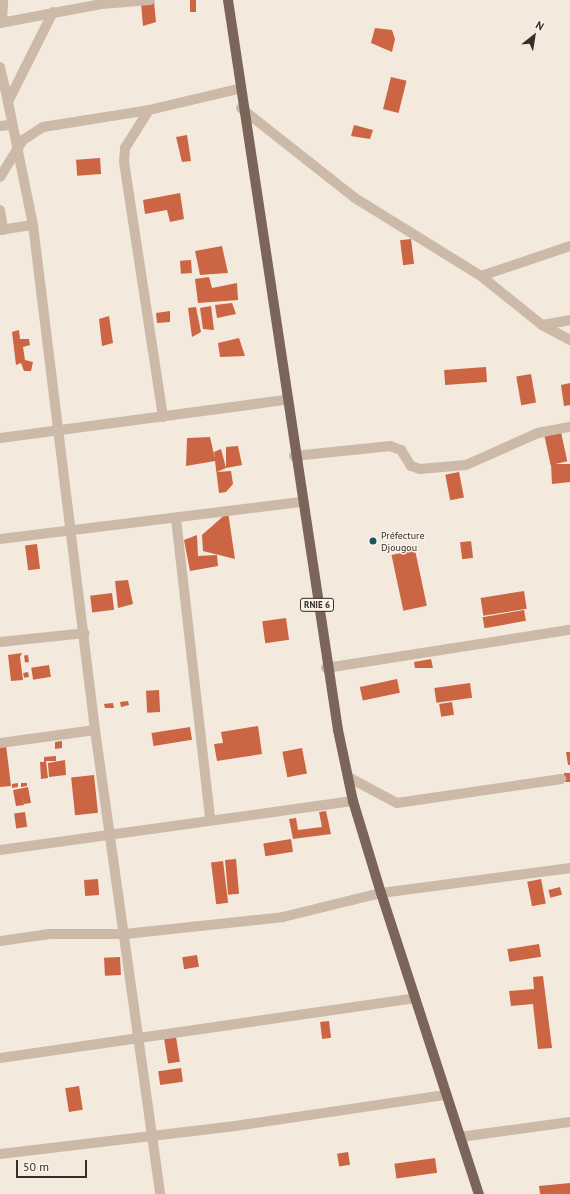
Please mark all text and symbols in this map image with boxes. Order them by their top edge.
north arrow [514,16,554,56]
text: N [533,18,547,33]
place label: Préfecture Djougou [381,529,425,552]
marker: Préfecture Djougou [368,536,378,546]
road number: RNIE 6 [300,598,334,612]
scale bar [18,1152,89,1178]
text: 50 m [23,1159,49,1174]

